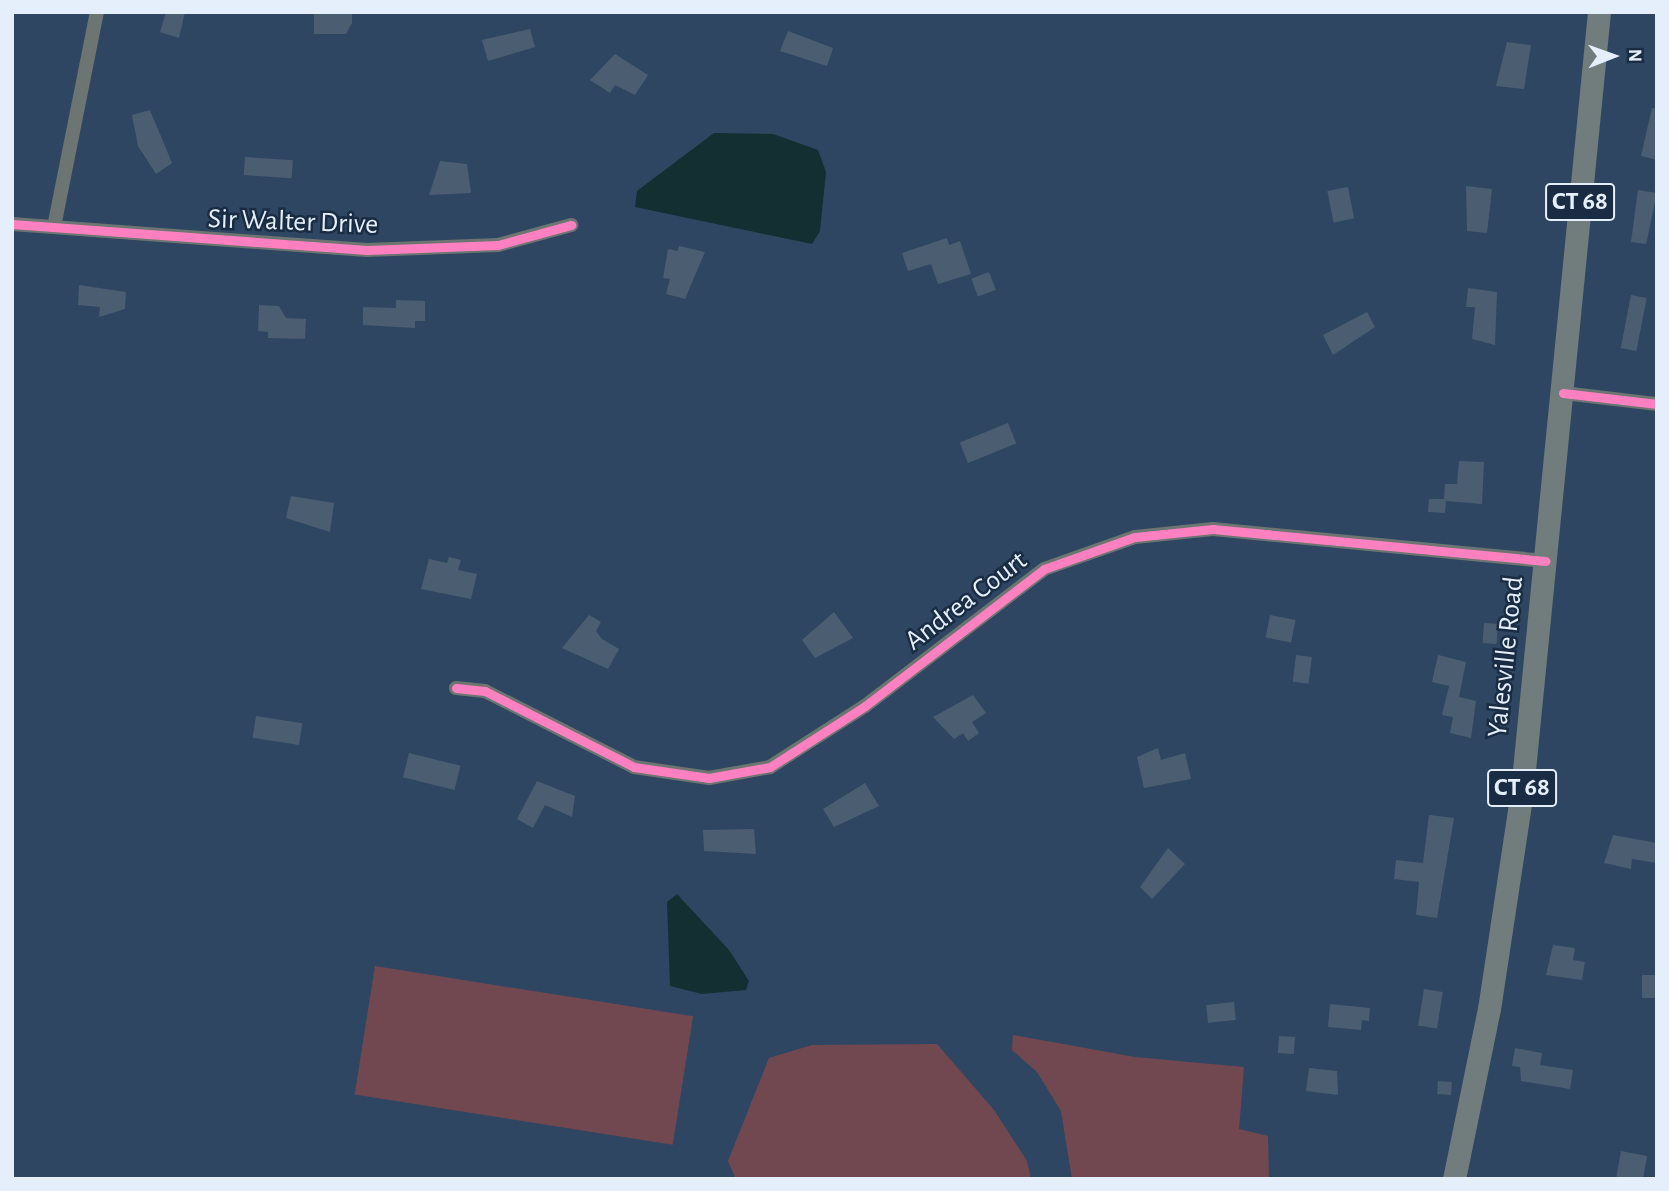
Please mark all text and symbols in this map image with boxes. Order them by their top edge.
north arrow [1578,21,1648,91]
text: N [1625,49,1644,62]
road number: CT 68 [1545,180,1615,224]
street label: Sir Walter Drive [207,202,379,242]
street label: Andrea Court [898,544,1034,658]
street label: Yalesville Road [1481,575,1531,739]
road number: CT 68 [1487,766,1557,810]

